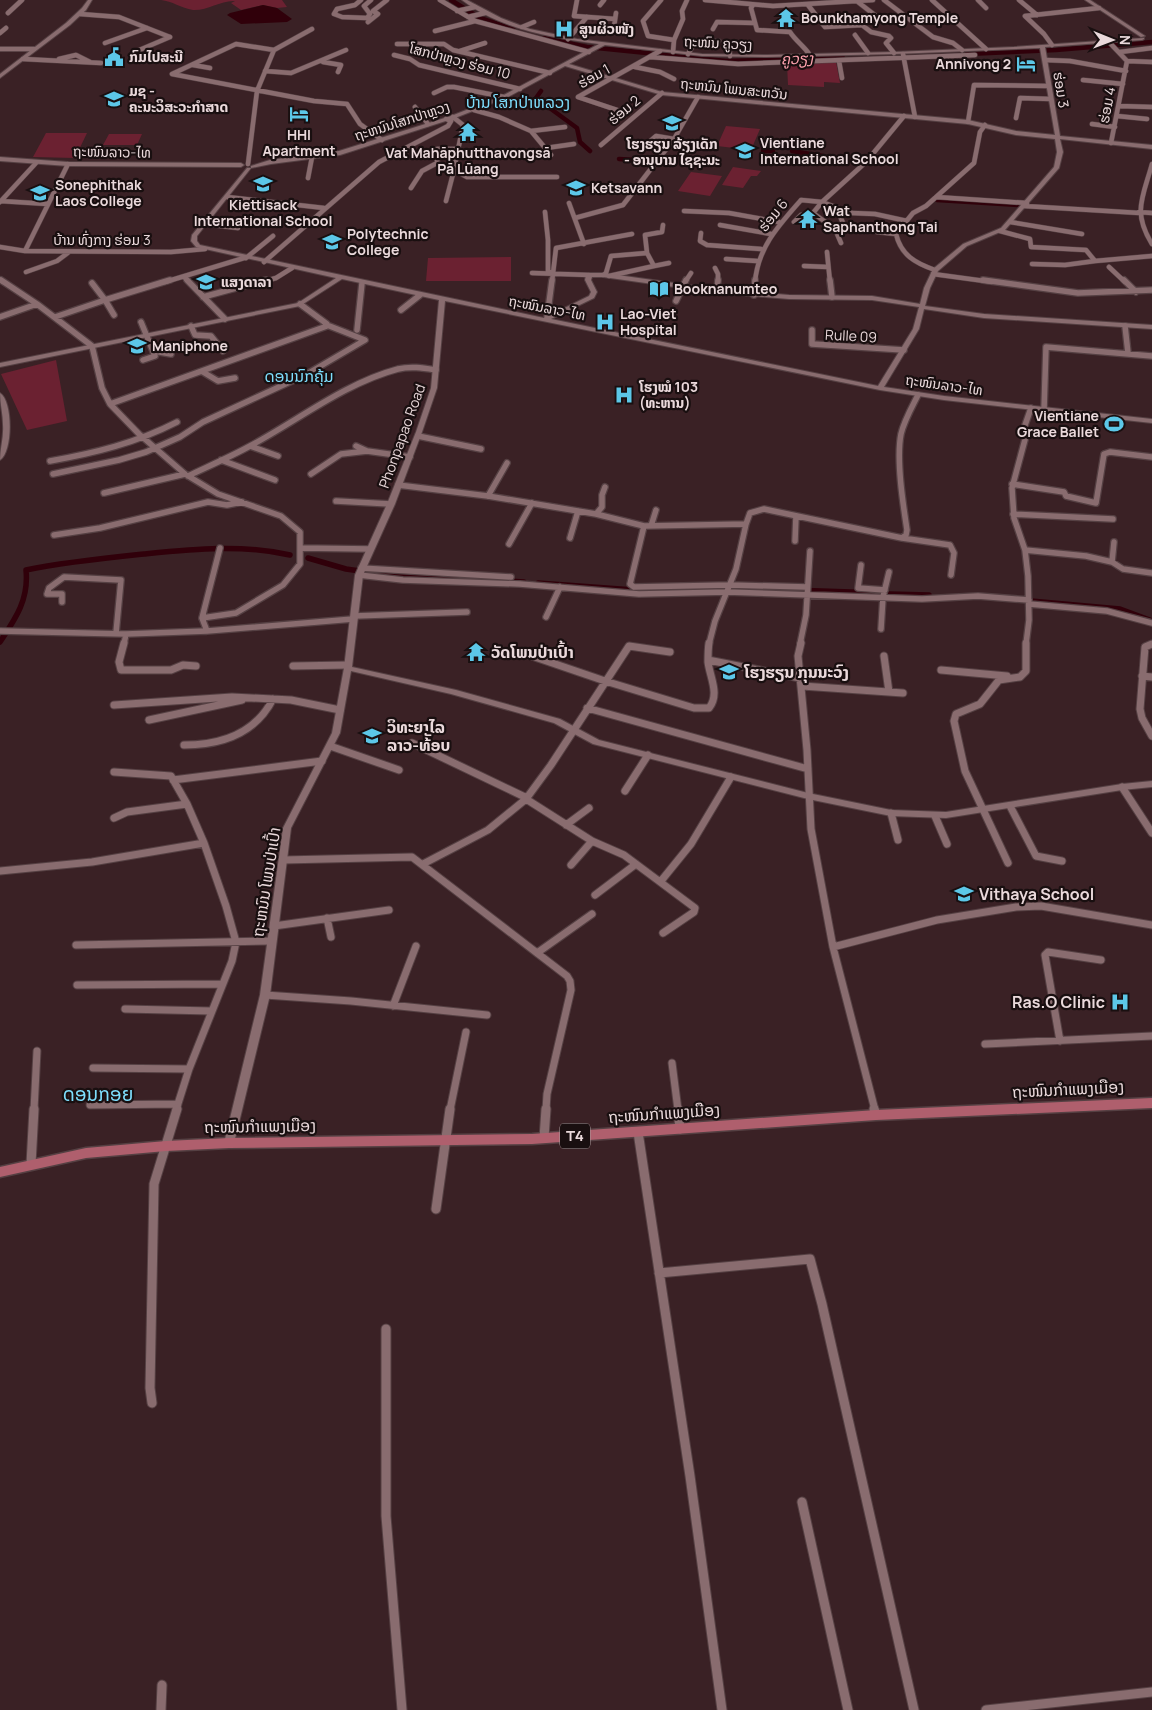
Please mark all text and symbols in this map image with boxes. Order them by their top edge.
temple icon: Bounkhamyong Temple [775,7,797,29]
place label: Bounkhamyong Temple [801,8,958,27]
north arrow [1087,15,1137,65]
hospital icon: ສູນຜິວໜັງ [553,18,575,40]
place label: ສູນຜິວໜັງ [579,19,634,39]
street label: ຖະໜົນ ຄູວຽງ [683,31,753,54]
text: N [1116,35,1135,45]
street label: ໂສກປ່າຫຼວງ ຮ່ອມ 10 [407,38,513,83]
public building icon: ກົມໄປສະນີ [103,46,125,68]
place label: ກົມໄປສະນີ [129,47,183,66]
water label: ຄູວຽງ [781,47,815,70]
hotel icon: Annivong 2 [1015,53,1037,75]
place label: Annivong 2 [936,54,1011,73]
street label: ຮ່ອມ 1 [574,59,613,92]
street label: ຮ່ອມ 3 [1049,70,1074,109]
street label: ຖະຫນົນ ໂພນສະຫວັນ [679,73,789,104]
place label: ມຊ - ຄະນະວິສະວະກຳສາດ [129,81,228,116]
street label: ຮ່ອມ 4 [1094,85,1119,125]
school or university icon: ມຊ - ຄະນະວິສະວະກຳສາດ [103,88,125,110]
district label: ບ້ານ ໂສກປ່າຫລວງ [466,91,570,113]
street label: ຮ່ອມ 2 [604,91,644,129]
street label: ຖະຫນົນໂສກປ່າຫຼວງ [352,96,452,145]
hotel icon: HHI Apartment [288,103,310,125]
school or university icon: ໂຮງຮຽນ ລ້ຽງເດັກ - ອານຸບານ ໄຊຊະນະ [661,112,683,134]
temple icon: Vat Mahāphutthavongsā Pā Lūang [457,121,479,143]
place label: HHI Apartment [262,125,336,160]
place label: Vientiane International School [760,133,899,168]
place label: ໂຮງຮຽນ ລ້ຽງເດັກ - ອານຸບານ ໄຊຊະນະ [624,134,720,169]
school or university icon: Vientiane International School [734,140,756,162]
street label: ຖະໜົນລາວ-ໄທ [73,141,151,162]
place label: Vat Mahāphutthavongsā Pā Lūang [385,143,551,178]
school or university icon: Kiettisack International School [252,173,274,195]
place label: Sonephithak Laos College [55,175,142,210]
school or university icon: Ketsavann [565,177,587,199]
place label: Ketsavann [591,178,662,197]
school or university icon: Sonephithak Laos College [29,182,51,204]
street label: ຮ່ອມ 6 [753,194,792,235]
place label: Kiettisack International School [194,195,332,230]
place label: Wat Saphanthong Tai [823,201,938,236]
temple icon: Wat Saphanthong Tai [797,208,819,230]
place label: Polytechnic College [347,224,428,259]
street label: ບ້ານ ທົ່ງກາງ ຮ່ອມ 3 [53,230,151,249]
school or university icon: Polytechnic College [321,231,343,253]
school or university icon: ແສງດາລາ [195,271,217,293]
place label: ແສງດາລາ [221,272,272,291]
library icon: Booknanumteo [648,278,670,300]
place label: Booknanumteo [674,279,778,298]
street label: ຖະໜົນລາວ-ໄທ [507,291,587,324]
place label: Lao-Viet Hospital [620,304,677,339]
hospital icon: Lao-Viet Hospital [594,311,616,333]
street label: Rulle 09 [825,325,877,346]
school or university icon: Maniphone [126,335,148,357]
place label: Maniphone [152,336,228,355]
district label: ດອນນົກຄຸ້ມ [264,365,334,387]
street label: ຖະໜົນລາວ-ໄທ [904,370,984,399]
place label: ໂຮງໝໍ 103 (ທະຫານ) [638,377,698,412]
street label: Phonpapao Road [374,381,429,491]
hospital icon: ໂຮງໝໍ 103 (ທະຫານ) [613,384,635,406]
place label: Vientiane Grace Ballet [1017,406,1099,441]
sports icon: Vientiane Grace Ballet [1103,413,1125,435]
place label: ວັດໂພນປ່າເປົ້າ [491,640,574,663]
temple icon: ວັດໂພນປ່າເປົ້າ [465,641,487,663]
school or university icon: ໂຮງຮຽນ ກຸນນະວົງ [718,661,740,683]
place label: ໂຮງຮຽນ ກຸນນະວົງ [743,661,849,683]
place label: ວິທະຍາໄລ ລາວ-ທ້ັອບ [387,716,450,756]
school or university icon: ວິທະຍາໄລ ລາວ-ທ້ັອບ [361,725,383,747]
street label: ຖະຫນົນ ໂພນປ່າເປົ້າ [246,825,286,938]
school or university icon: Vithaya School [953,883,975,905]
place label: Vithaya School [979,883,1094,905]
place label: Ras.O Clinic [1012,991,1105,1013]
hospital icon: Ras.O Clinic [1109,991,1131,1013]
street label: ຖະໜົນກຳແພງເມືອງ [1011,1075,1125,1103]
district label: ດອນກອຍ [63,1081,133,1107]
street label: ຖະໜົນກຳແພງເມືອງ [607,1098,721,1128]
street label: ຖະໜົນກຳແພງເມືອງ [204,1114,316,1138]
road number: T4 [560,1124,590,1148]

